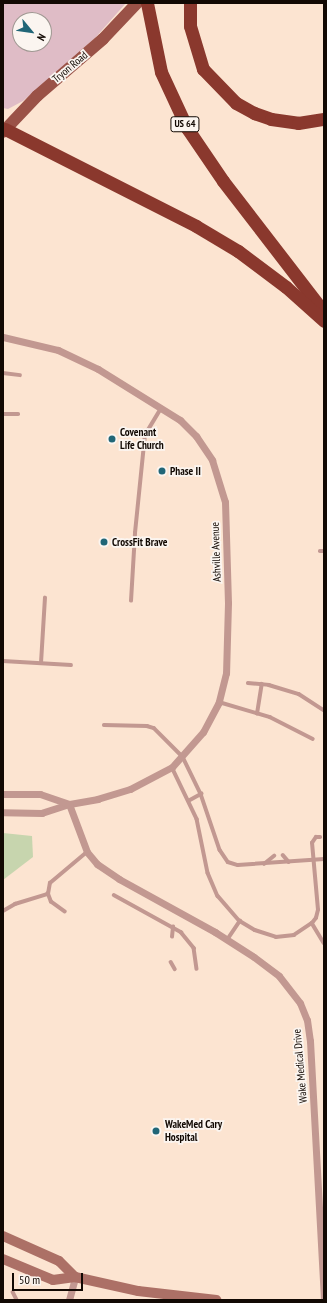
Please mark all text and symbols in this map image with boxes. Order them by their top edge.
north arrow [12,12,52,52]
text: N [34,31,49,43]
street label: Tryon Road [50,49,90,85]
road number: US 64 [170,116,200,132]
place label: Covenant Life Church [120,426,164,452]
marker: Covenant Life Church [107,434,117,444]
place label: Phase II [170,464,201,478]
marker: Phase II [157,466,167,476]
street label: Ashville Avenue [208,522,224,582]
place label: CrossFit Brave [112,535,167,549]
marker: CrossFit Brave [99,537,109,547]
street label: Wake Medical Drive [290,1028,310,1104]
place label: WakeMed Cary Hospital [165,1118,222,1144]
marker: WakeMed Cary Hospital [150,1125,162,1137]
scale bar [14,1265,85,1291]
text: 50 m [19,1272,40,1287]

